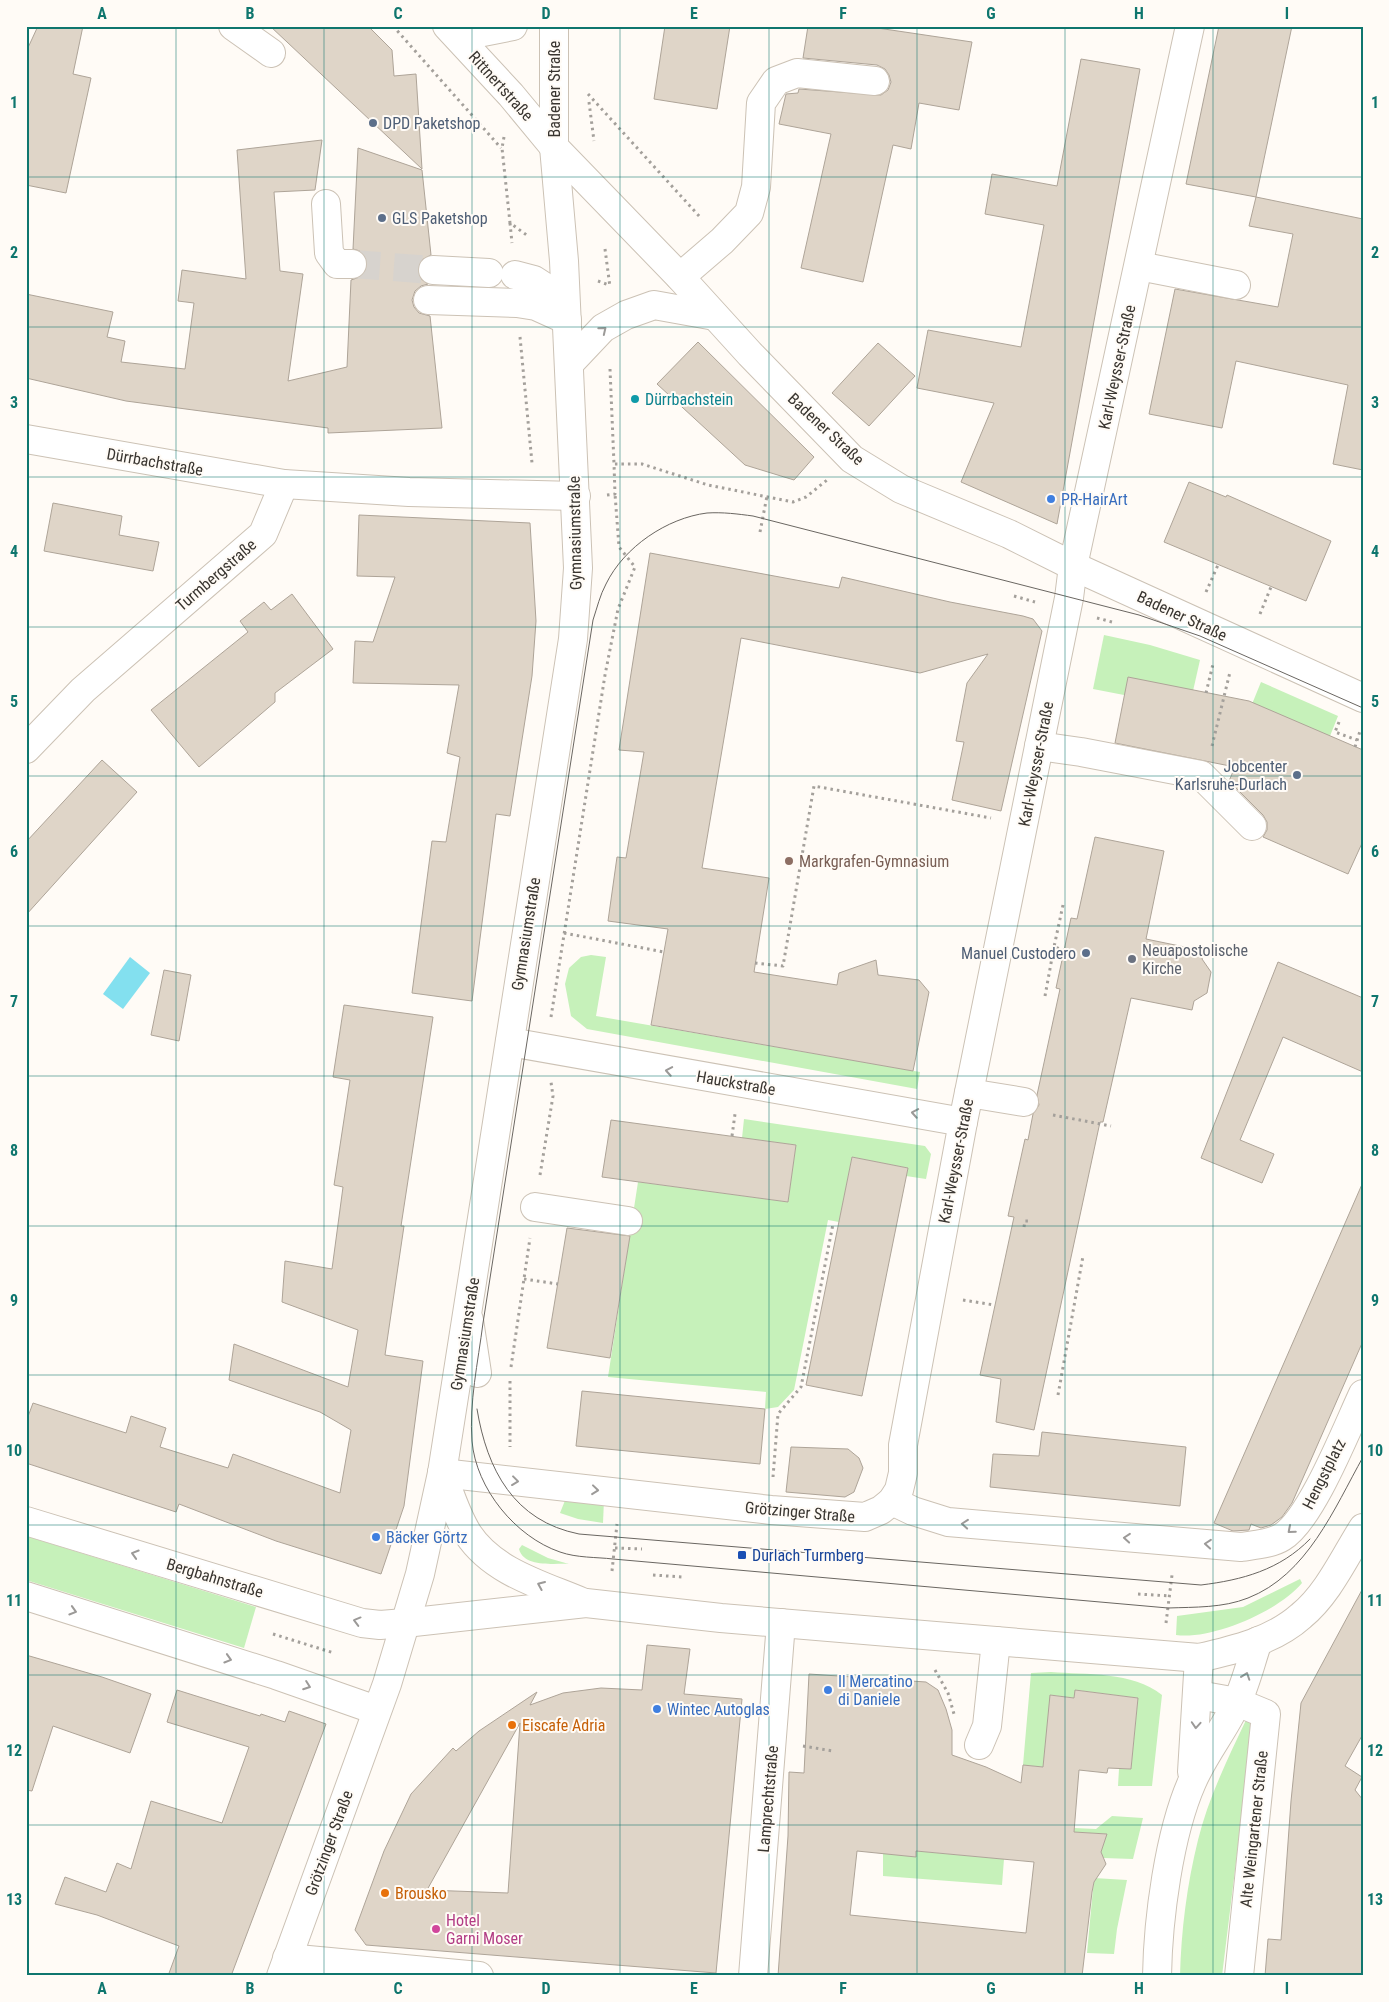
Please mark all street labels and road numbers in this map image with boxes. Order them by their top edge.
street label: Badener Straße [545,41,564,137]
street label: Rittnertstraße [465,47,537,125]
street label: Karl-Weysser-Straße [1095,303,1139,431]
street label: Badener Straße [784,389,868,469]
street label: Dürrbachstraße [105,444,205,480]
street label: Gymnasiumstraße [565,476,585,590]
street label: Turmbergstraße [172,535,260,615]
street label: Badener Straße [1134,587,1230,645]
street label: Karl-Weysser-Straße [1015,700,1057,828]
street label: Gymnasiumstraße [508,876,544,992]
street label: Hauckstraße [695,1067,777,1099]
street label: Karl-Weysser-Straße [935,1097,977,1225]
street label: Gymnasiumstraße [447,1276,483,1392]
street label: Hengstplatz [1298,1436,1350,1512]
street label: Grötzinger Straße [744,1498,856,1526]
street label: Bergbahnstraße [164,1554,266,1602]
street label: Lamprechtstraße [754,1745,782,1853]
street label: Alte Weingartener Straße [1236,1750,1272,1908]
street label: Grötzinger Straße [301,1788,357,1898]

